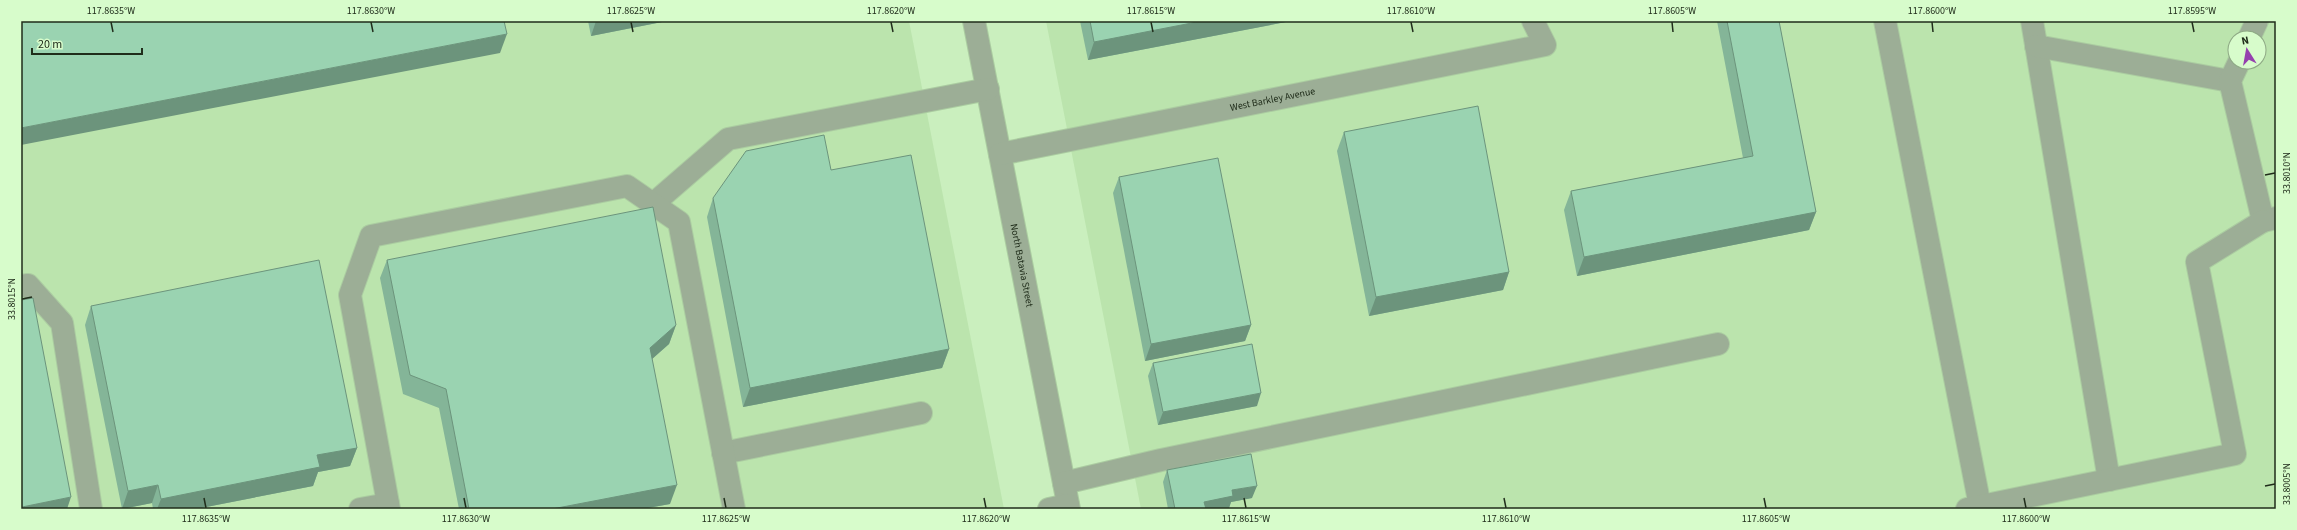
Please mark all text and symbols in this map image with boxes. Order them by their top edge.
text: 117.8635°W [87,4,135,18]
text: 117.8630°W [347,4,395,18]
text: 117.8625°W [607,4,655,18]
text: 117.8620°W [867,4,915,18]
text: 117.8615°W [1127,4,1175,18]
text: 117.8610°W [1387,4,1435,18]
text: 117.8605°W [1648,4,1696,18]
text: 117.8600°W [1908,4,1956,18]
text: 117.8595°W [2168,4,2216,18]
scale bar [32,30,142,56]
north arrow [2227,30,2267,70]
text: N [2240,33,2250,49]
text: 20 m [38,36,62,53]
street label: West Barkley Avenue [1229,84,1317,115]
text: 33.8010°N [2280,152,2294,194]
street label: North Batavia Street [1007,223,1037,309]
text: 33.8015°N [5,278,19,320]
text: 33.8005°N [2280,463,2294,505]
text: 117.8635°W [182,512,230,526]
text: 117.8630°W [442,512,490,526]
text: 117.8625°W [702,512,750,526]
text: 117.8620°W [962,512,1010,526]
text: 117.8615°W [1222,512,1270,526]
text: 117.8610°W [1482,512,1530,526]
text: 117.8605°W [1742,512,1790,526]
text: 117.8600°W [2002,512,2050,526]

